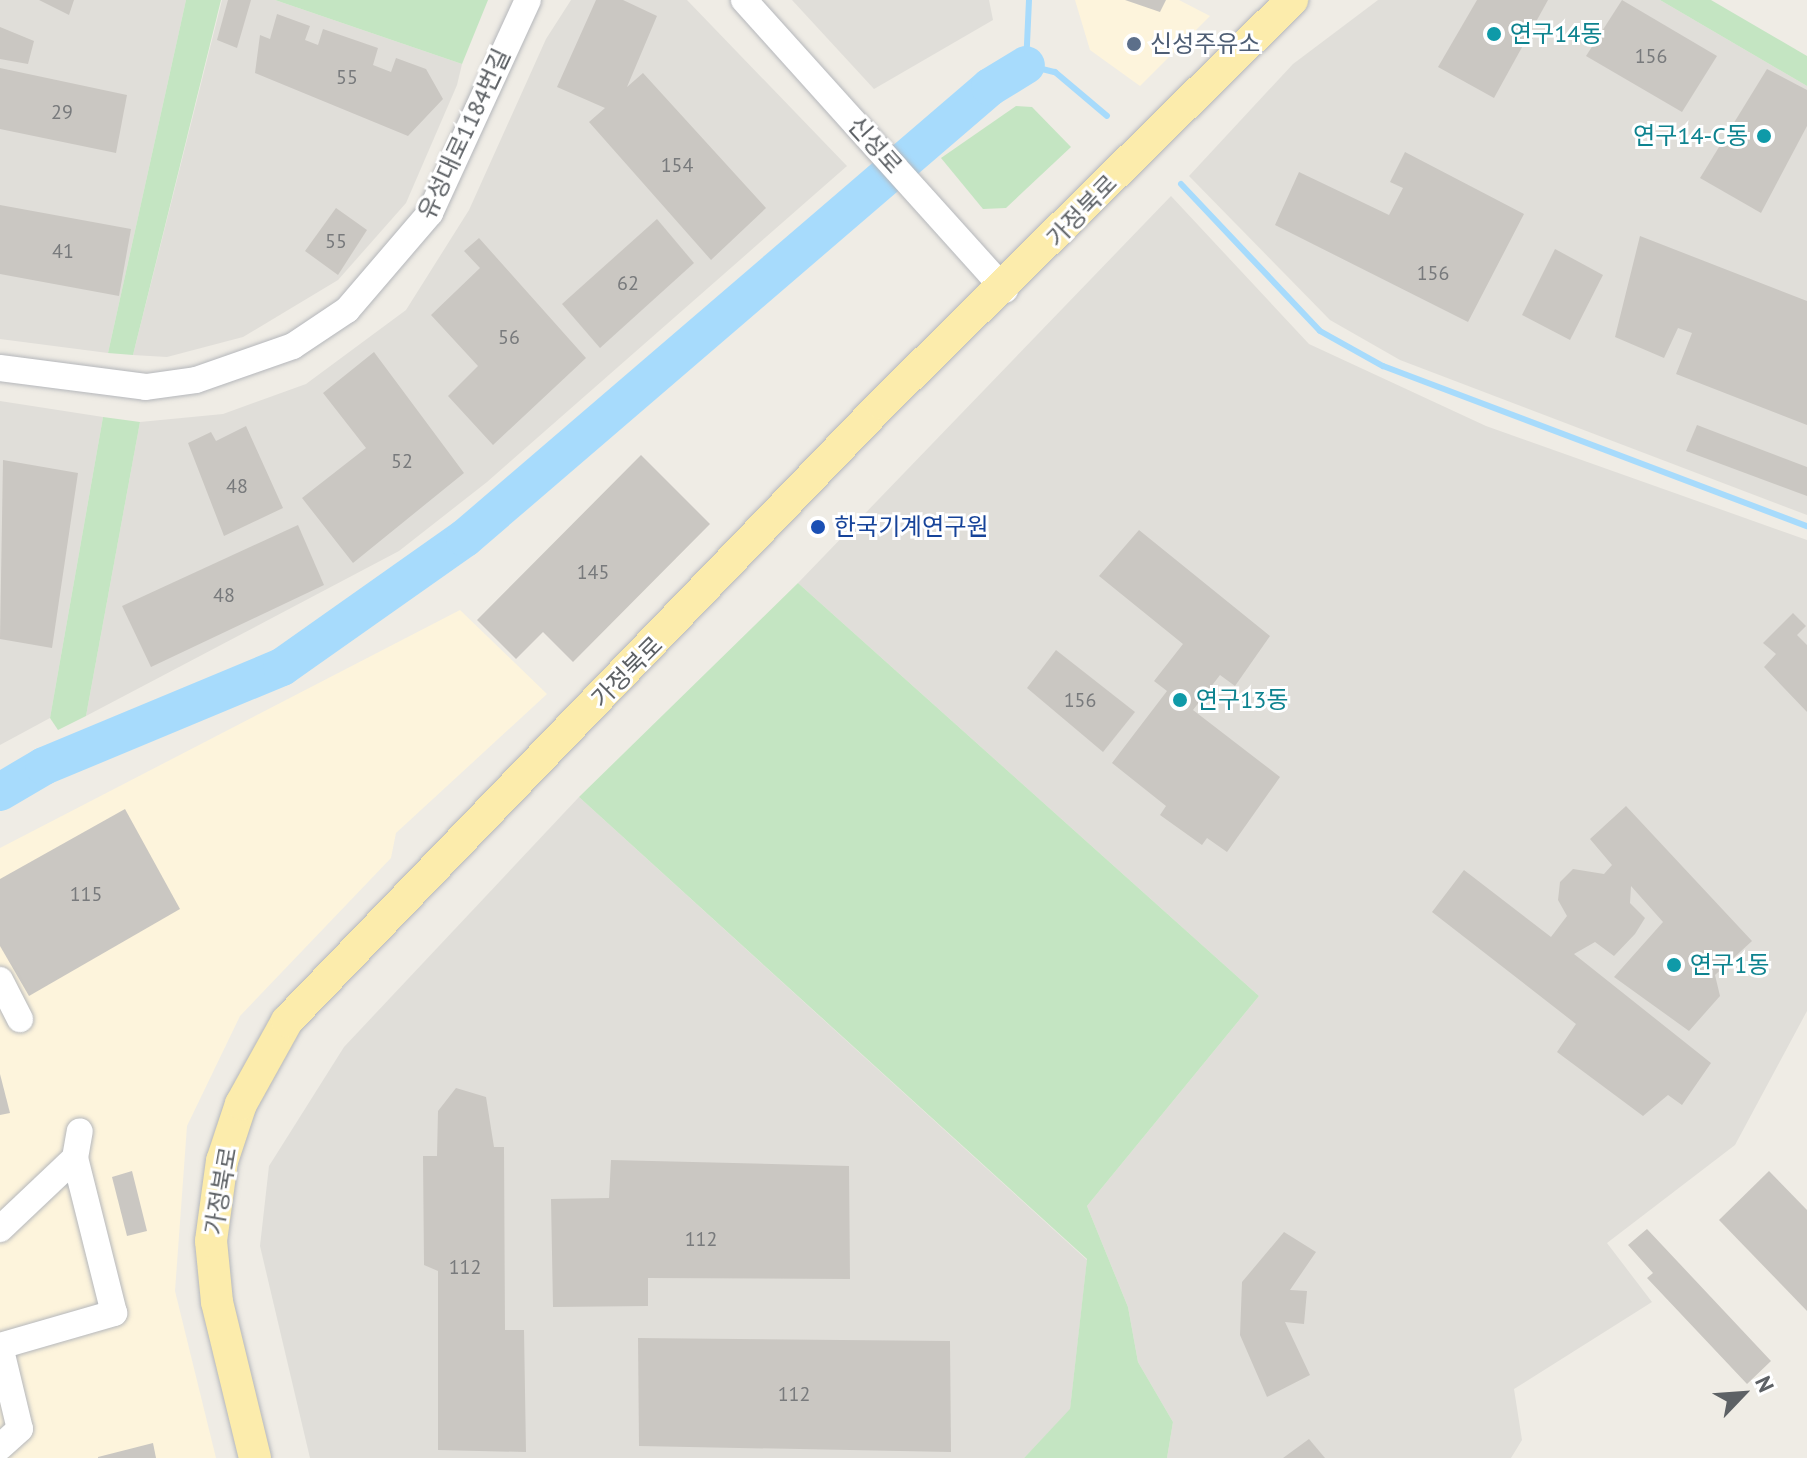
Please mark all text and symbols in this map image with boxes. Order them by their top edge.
place label: 연구14동 [1510,20,1602,48]
marker: 연구14동 [1485,25,1503,43]
place label: 신성주유소 [1150,30,1260,58]
marker: 신성주유소 [1125,35,1143,53]
street label: 유성대로1184번길 [412,44,516,224]
house number: 156 [1635,44,1667,68]
house number: 55 [336,65,358,89]
house number: 29 [51,100,73,124]
street label: 신성로 [842,111,908,179]
place label: 연구14-C동 [1633,122,1748,150]
marker: 연구14-C동 [1755,127,1773,145]
house number: 154 [661,153,693,177]
street label: 가정북로 [1041,169,1123,253]
house number: 55 [325,229,347,253]
house number: 41 [52,239,74,263]
house number: 156 [1417,261,1449,285]
house number: 62 [617,271,639,295]
house number: 56 [498,325,520,349]
house number: 52 [391,449,413,473]
house number: 48 [226,474,248,498]
place label: 한국기계연구원 [834,513,989,541]
marker: 한국기계연구원 [809,518,827,536]
house number: 145 [577,560,609,584]
house number: 48 [213,583,235,607]
street label: 가정북로 [586,631,668,713]
place label: 연구13동 [1196,686,1288,714]
house number: 156 [1064,688,1096,712]
marker: 연구13동 [1171,691,1189,709]
house number: 115 [70,882,102,906]
place label: 연구1동 [1690,951,1769,979]
marker: 연구1동 [1665,956,1683,974]
street label: 가정북로 [199,1145,243,1237]
house number: 112 [685,1227,717,1251]
house number: 112 [449,1255,481,1279]
north arrow [1703,1354,1783,1434]
text: N [1749,1371,1780,1396]
house number: 112 [778,1382,810,1406]

